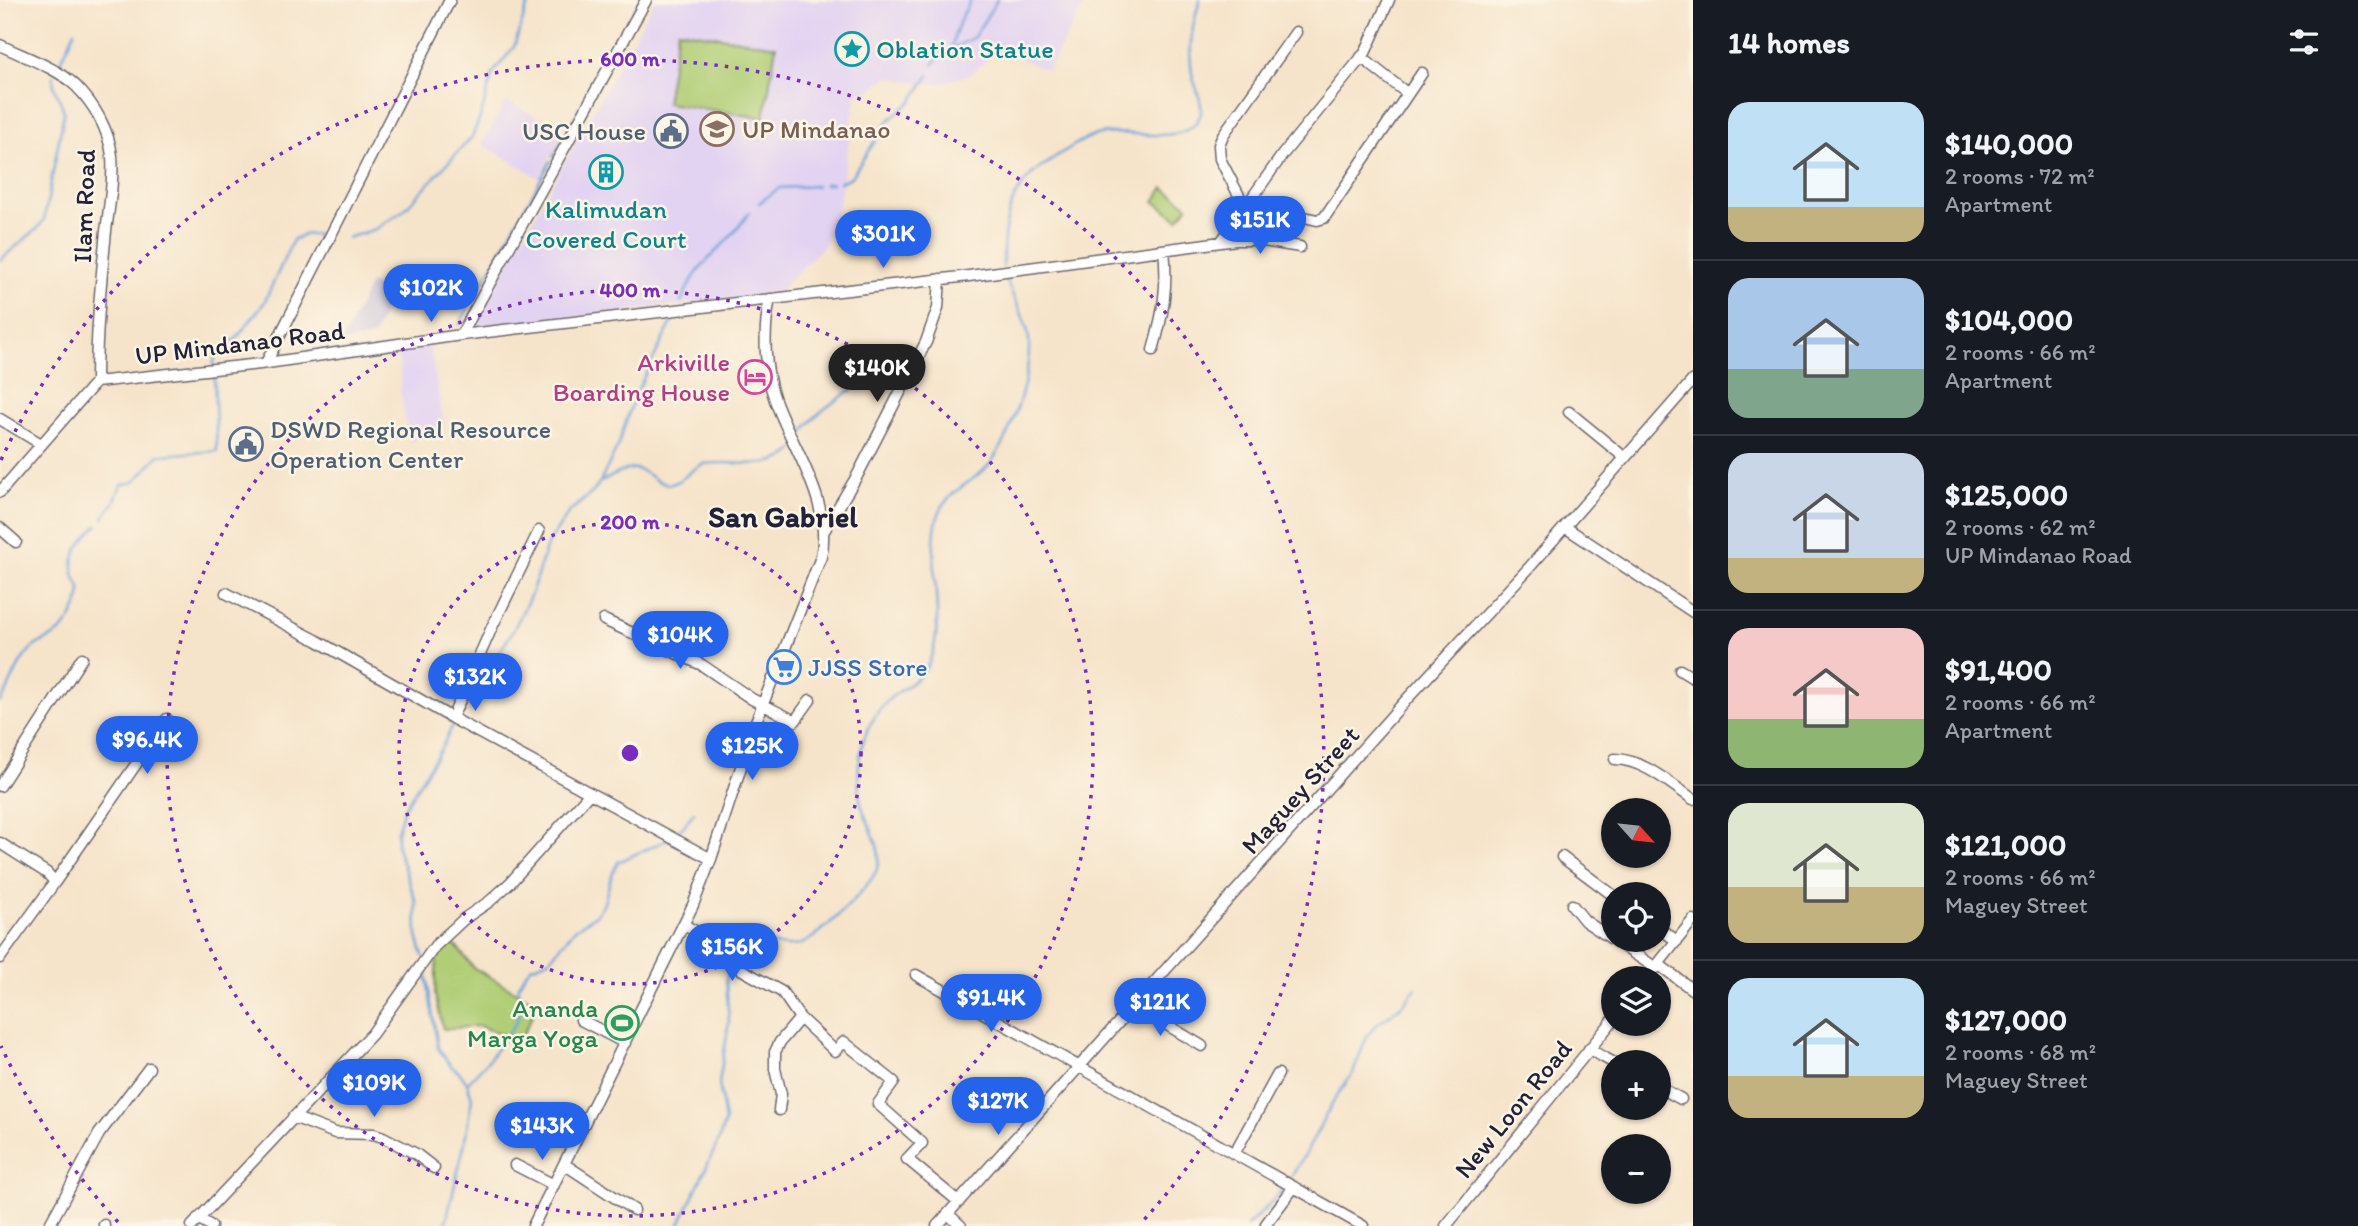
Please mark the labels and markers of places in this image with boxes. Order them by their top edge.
place icon: Oblation Statue [833,30,871,68]
place label: Oblation Statue [876,33,1054,65]
school or university icon: UP Mindanao [698,110,736,148]
public building icon: USC House [652,112,690,150]
place label: UP Mindanao [742,113,891,145]
place label: USC House [522,115,646,147]
building icon: Kalimudan Covered Court [587,153,625,191]
place label: Kalimudan Covered Court [525,193,687,255]
pin: $151K [1211,196,1309,256]
pin: $301K [834,210,932,270]
pin: $102K [382,264,480,324]
pin: $140K [828,344,926,404]
place label: Arkiville Boarding House [553,346,730,408]
hotel icon: Arkiville Boarding House [736,358,774,396]
place label: DSWD Regional Resource Operation Center [270,413,551,475]
public building icon: DSWD Regional Resource Operation Center [227,425,265,463]
pin: $104K [631,612,729,671]
supermarket icon: JJSS Store [765,648,803,686]
place label: JJSS Store [808,651,928,683]
pin: $132K [426,654,524,713]
pin: $96.4K [90,716,204,776]
pin: $125K [703,722,801,782]
centre of rings [618,741,642,765]
pin: $156K [683,923,781,983]
pin: $91.4K [934,974,1048,1034]
pin: $121K [1111,978,1209,1038]
place label: Ananda Marga Yoga [467,992,598,1054]
sports icon: Ananda Marga Yoga [603,1004,641,1042]
pin: $109K [325,1060,423,1119]
pin: $127K [949,1078,1047,1137]
pin: $143K [493,1102,591,1162]

